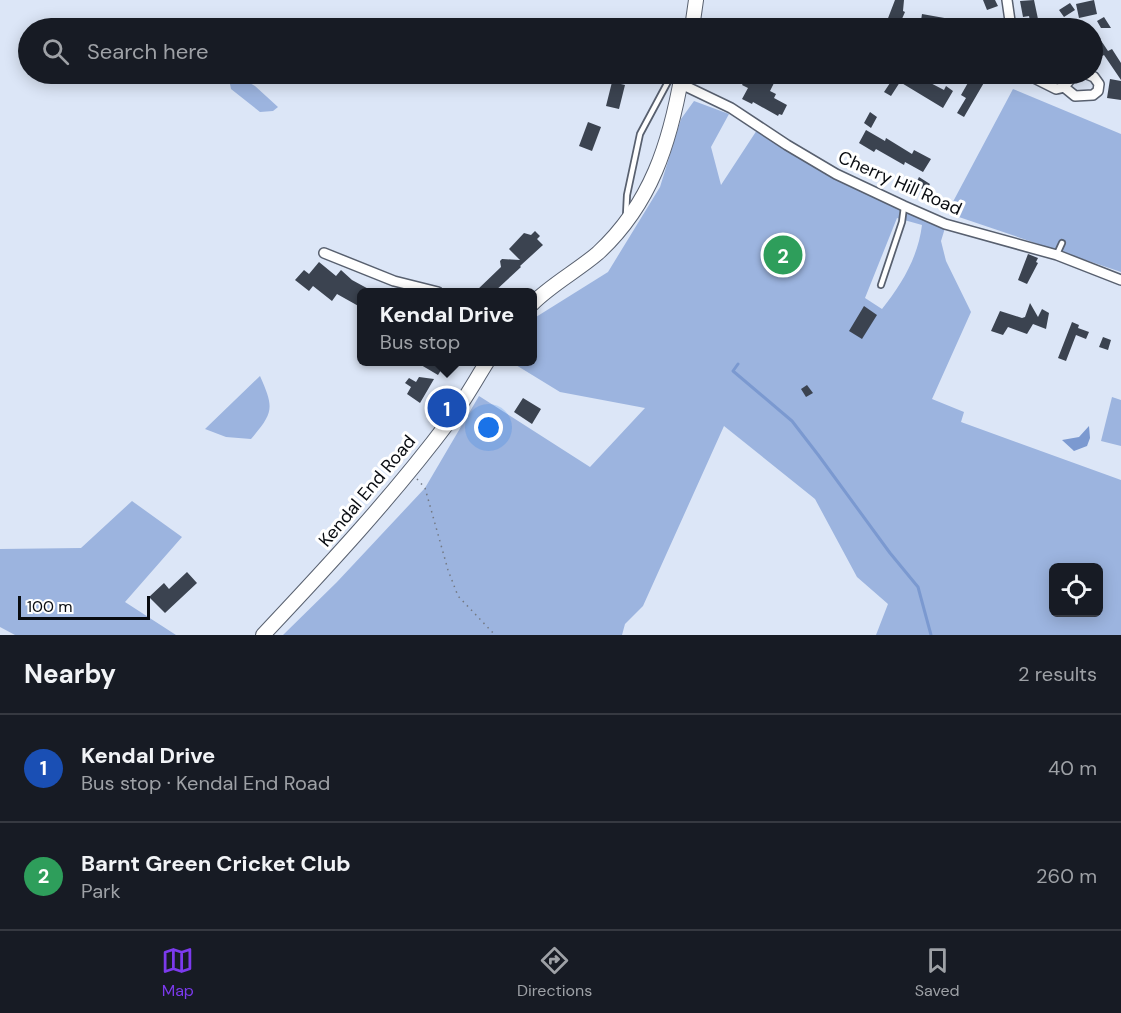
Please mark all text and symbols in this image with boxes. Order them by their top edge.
search box [18,18,1103,84]
icon: search [39,35,72,68]
text: Search here [87,37,208,66]
street label: Cherry Hill Road [834,145,966,221]
pin: 2 [764,232,802,278]
popup [357,288,537,366]
text: Kendal Drive [380,300,514,329]
text: Bus stop [380,329,460,355]
pin: 1 [428,386,466,430]
your location [474,413,503,442]
street label: Kendal End Road [313,430,421,552]
map controls [1049,563,1103,617]
button: locate [1049,563,1103,617]
scale bar [18,593,150,620]
text: 100 m [27,596,72,617]
text: Nearby [24,657,116,691]
text: 2 results [1018,661,1097,687]
text: Kendal Drive [81,741,215,770]
text: 1 [40,755,47,781]
text: 40 m [1048,755,1097,781]
text: Bus stop · Kendal End Road [81,770,330,796]
text: Barnt Green Cricket Club [81,849,351,878]
text: 2 [38,863,49,889]
text: 260 m [1036,863,1097,889]
text: Park [81,878,121,904]
tab: Map [161,944,194,1001]
tab: Directions [517,944,592,1001]
tab: Saved [915,944,960,1001]

